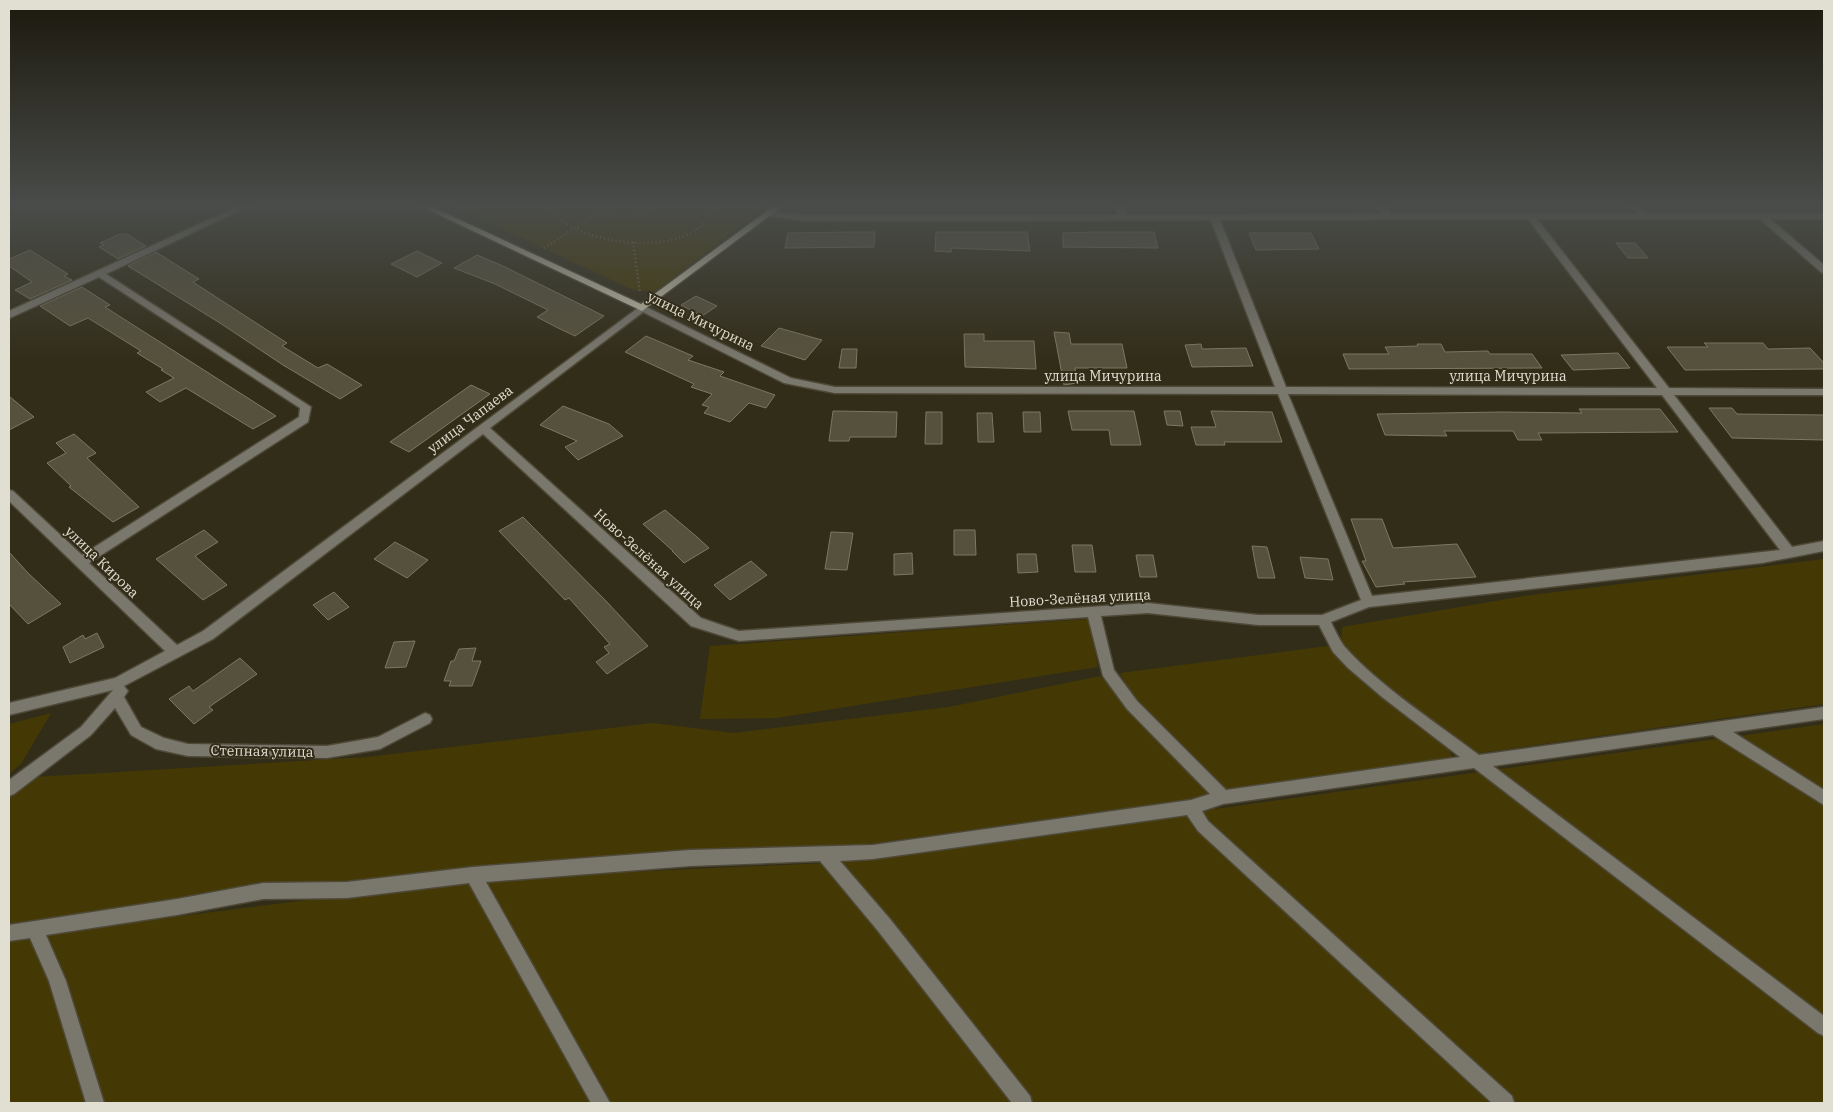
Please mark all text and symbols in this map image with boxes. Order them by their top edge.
street label: улица Мичурина [644,287,758,355]
street label: улица Мичурина [1044,367,1162,385]
street label: улица Мичурина [1449,367,1567,385]
street label: улица Чапаева [424,381,517,457]
street label: Ново-Зелёная улица [590,505,708,613]
street label: улица Кирова [61,522,143,602]
street label: Ново-Зелёная улица [1009,585,1152,611]
street label: Степная улица [210,741,314,761]

